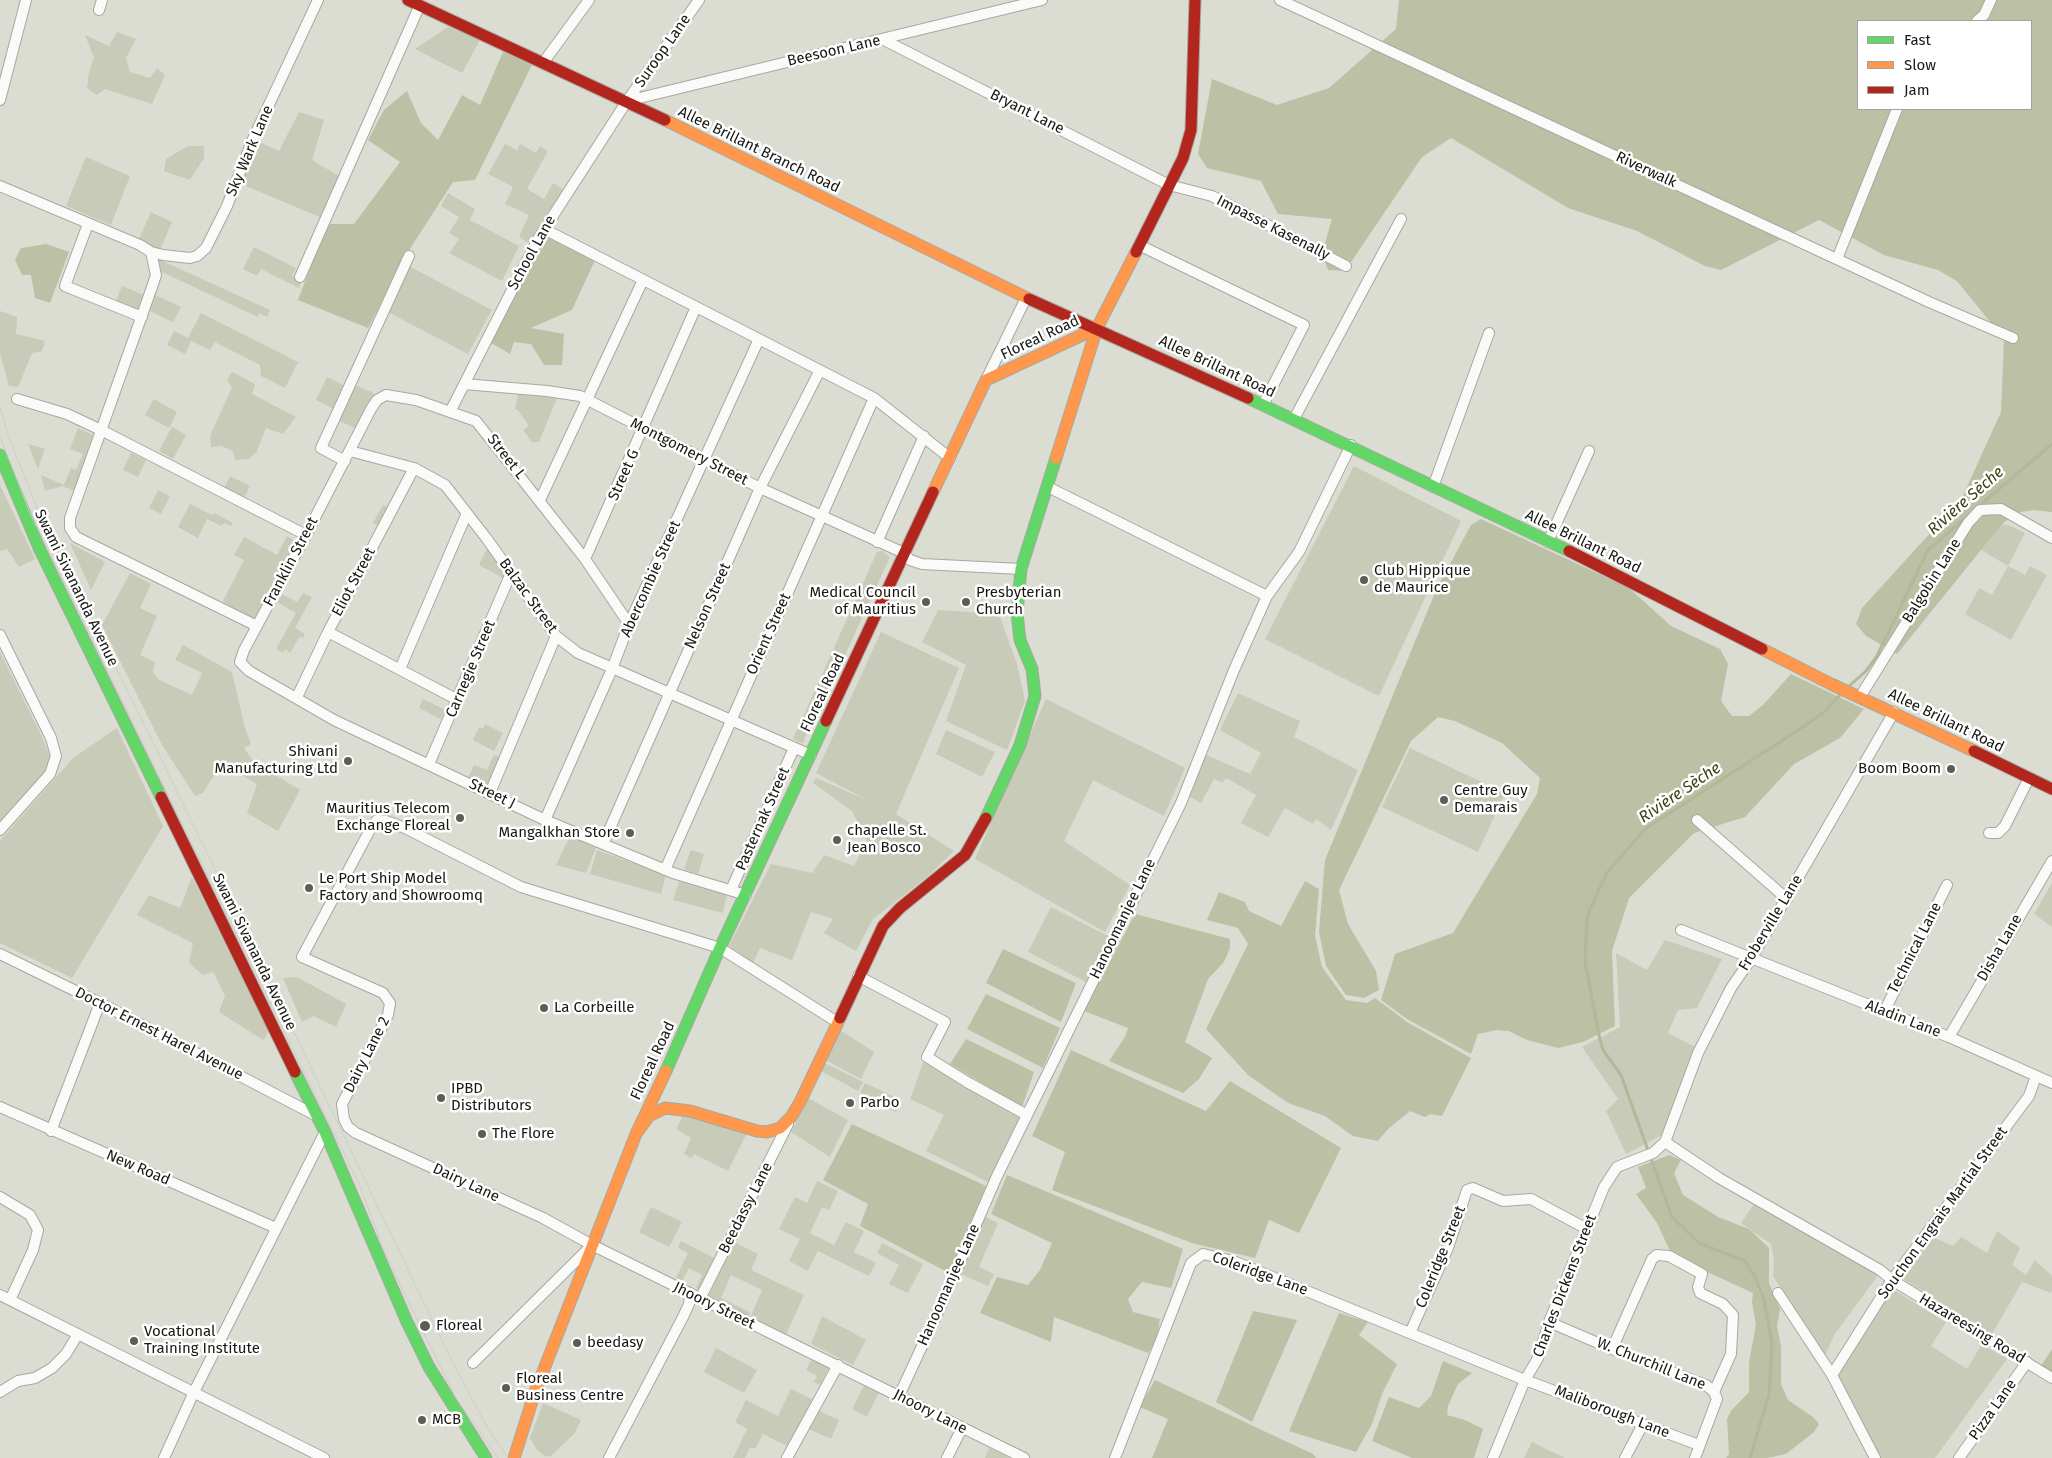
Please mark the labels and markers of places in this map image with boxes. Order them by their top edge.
place label: Club Hippique de Maurice [1374,562,1471,597]
marker: Club Hippique de Maurice [1358,574,1370,586]
place label: Medical Council of Mauritius [809,584,916,619]
place label: Presbyterian Church [976,584,1061,619]
marker: Medical Council of Mauritius [920,596,932,608]
marker: Presbyterian Church [960,596,972,608]
place label: Shivani Manufacturing Ltd [215,743,338,778]
marker: Shivani Manufacturing Ltd [342,755,354,767]
place label: Boom Boom [1858,760,1941,778]
marker: Boom Boom [1945,763,1957,775]
place label: Centre Guy Demarais [1454,782,1528,817]
marker: Centre Guy Demarais [1438,794,1450,806]
place label: Mauritius Telecom Exchange Floreal [326,800,450,835]
marker: Mauritius Telecom Exchange Floreal [454,812,466,824]
place label: chapelle St. Jean Bosco [847,822,926,857]
place label: Mangalkhan Store [498,824,620,842]
marker: Mangalkhan Store [624,827,636,839]
marker: chapelle St. Jean Bosco [831,834,843,846]
place label: Le Port Ship Model Factory and Showroomq [319,870,483,905]
marker: Le Port Ship Model Factory and Showroomq [303,882,315,894]
place label: La Corbeille [554,999,634,1017]
marker: La Corbeille [538,1002,550,1014]
place label: IPBD Distributors [451,1080,531,1115]
marker: IPBD Distributors [435,1092,447,1104]
place label: Parbo [860,1094,900,1112]
marker: Parbo [844,1097,856,1109]
place label: The Flore [492,1125,555,1143]
marker: The Flore [476,1128,488,1140]
place label: Floreal [436,1317,482,1335]
marker: Floreal [418,1319,432,1333]
place label: Vocational Training Institute [144,1323,260,1358]
place label: beedasy [587,1334,643,1352]
marker: Vocational Training Institute [128,1335,140,1347]
marker: beedasy [571,1337,583,1349]
place label: Floreal Business Centre [516,1370,624,1405]
marker: Floreal Business Centre [500,1382,512,1394]
place label: MCB [432,1411,461,1429]
marker: MCB [416,1414,428,1426]

